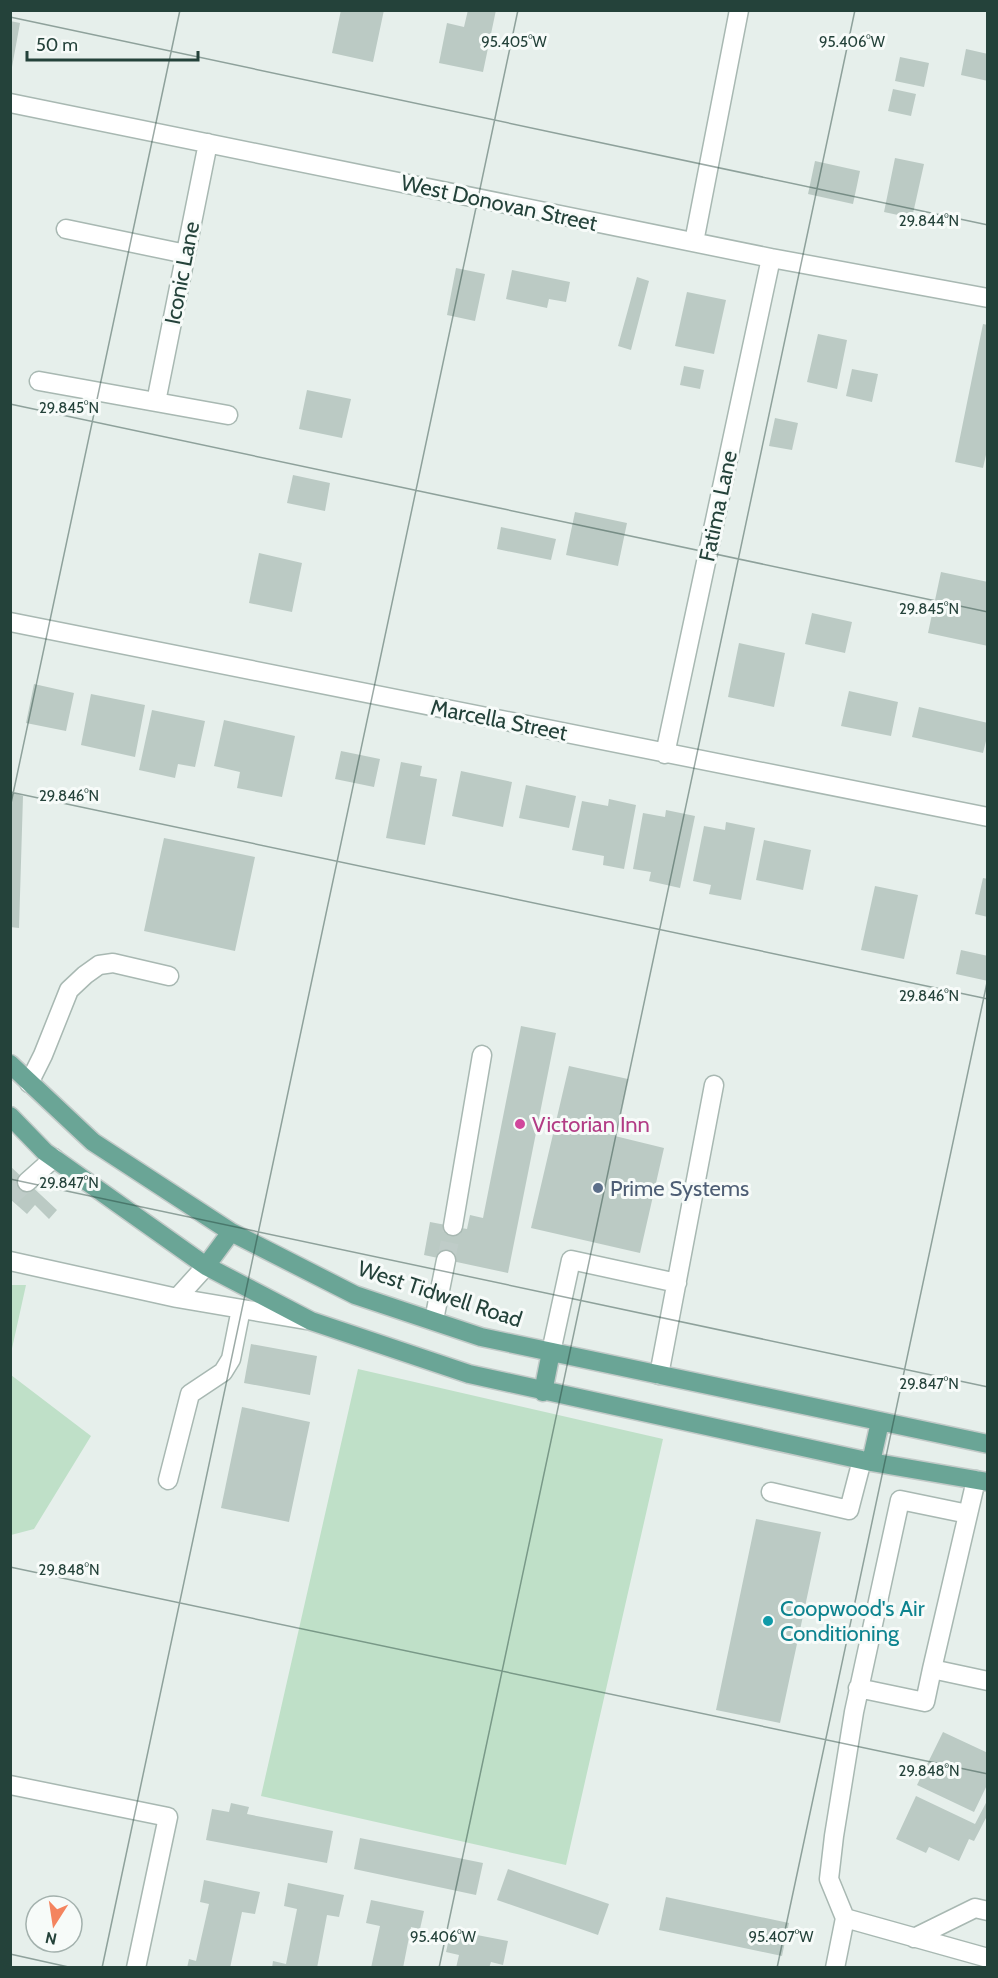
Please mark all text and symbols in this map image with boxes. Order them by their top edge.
scale bar [27,24,198,62]
text: 95.405°W [481,33,548,51]
text: 95.406°W [819,33,886,51]
text: 50 m [36,34,78,56]
street label: West Donovan Street [398,169,600,237]
text: 29.844°N [899,212,959,230]
street label: Iconic Lane [159,219,205,327]
text: 29.845°N [39,399,99,417]
street label: Fatima Lane [693,448,743,564]
text: 29.845°N [899,600,959,618]
street label: Marcella Street [428,694,570,747]
text: 29.846°N [39,787,99,805]
text: 29.846°N [899,987,959,1005]
place label: Victorian Inn [532,1111,650,1138]
marker: Victorian Inn [513,1117,527,1131]
text: 29.847°N [39,1174,99,1192]
place label: Prime Systems [610,1175,749,1202]
marker: Prime Systems [591,1181,605,1195]
street label: West Tidwell Road [354,1255,526,1333]
text: 29.847°N [899,1375,959,1393]
text: 29.848°N [39,1561,99,1579]
place label: Coopwood's Air Conditioning [780,1595,925,1647]
marker: Coopwood's Air Conditioning [761,1614,775,1628]
text: 29.848°N [899,1762,959,1780]
north arrow [24,1894,84,1954]
text: N [43,1928,58,1949]
text: 95.406°W [410,1928,477,1946]
text: 95.407°W [749,1928,814,1946]

